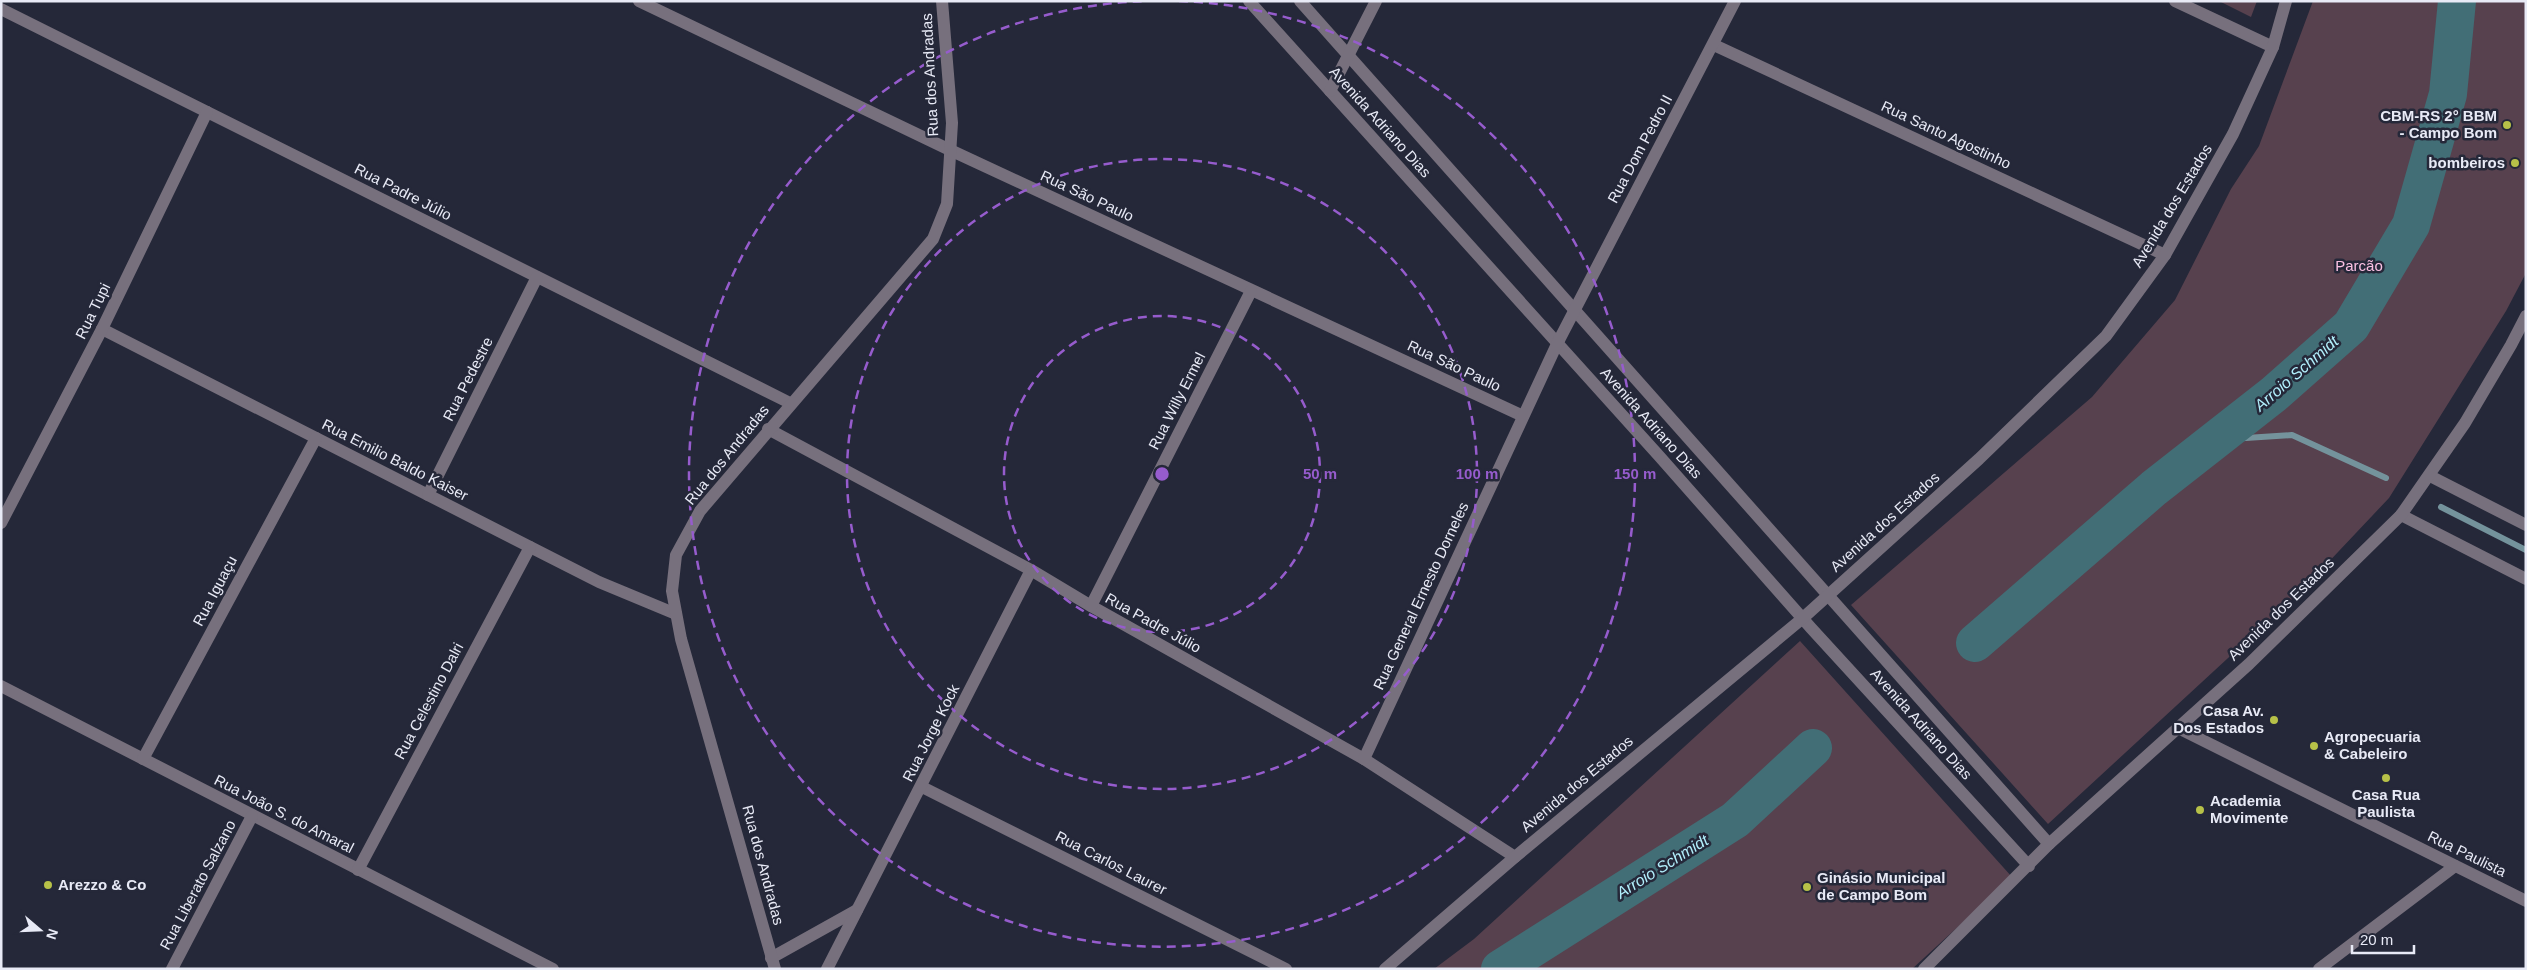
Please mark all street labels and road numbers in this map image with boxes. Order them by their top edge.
street label: Rua dos Andradas [918,13,941,137]
street label: Avenida Adriano Dias [1326,63,1435,181]
street label: Rua Dom Pedro II [1604,92,1675,206]
street label: Rua Santo Agostinho [1879,97,2014,172]
street label: Avenida dos Estados [2128,141,2215,270]
street label: Rua Padre Júlio [352,160,455,223]
street label: Rua São Paulo [1038,167,1137,225]
street label: Rua Tupi [72,280,113,341]
street label: Rua Pedestre [439,334,496,423]
street label: Rua São Paulo [1405,337,1504,395]
street label: Rua Willy Ermel [1145,349,1208,452]
street label: Avenida Adriano Dias [1597,364,1706,482]
street label: Rua dos Andradas [681,401,772,508]
street label: Rua Emilio Baldo Kaiser [319,415,471,504]
street label: Avenida dos Estados [1827,468,1943,575]
street label: Rua General Ernesto Dorneles [1370,499,1472,692]
street label: Rua Iguaçu [189,553,240,629]
street label: Avenida dos Estados [2224,554,2337,664]
street label: Rua Padre Júlio [1102,589,1204,656]
street label: Rua Celestino Dalri [391,640,466,762]
street label: Avenida Adriano Dias [1867,665,1976,783]
street label: Rua Jorge Kock [899,681,963,784]
street label: Avenida dos Estados [1517,732,1636,835]
street label: Rua João S. do Amaral [212,771,357,856]
street label: Rua dos Andradas [739,803,788,927]
street label: Rua Liberato Salzano [156,817,239,952]
street label: Rua Carlos Laurer [1053,827,1170,898]
street label: Rua Paulista [2425,827,2510,880]

